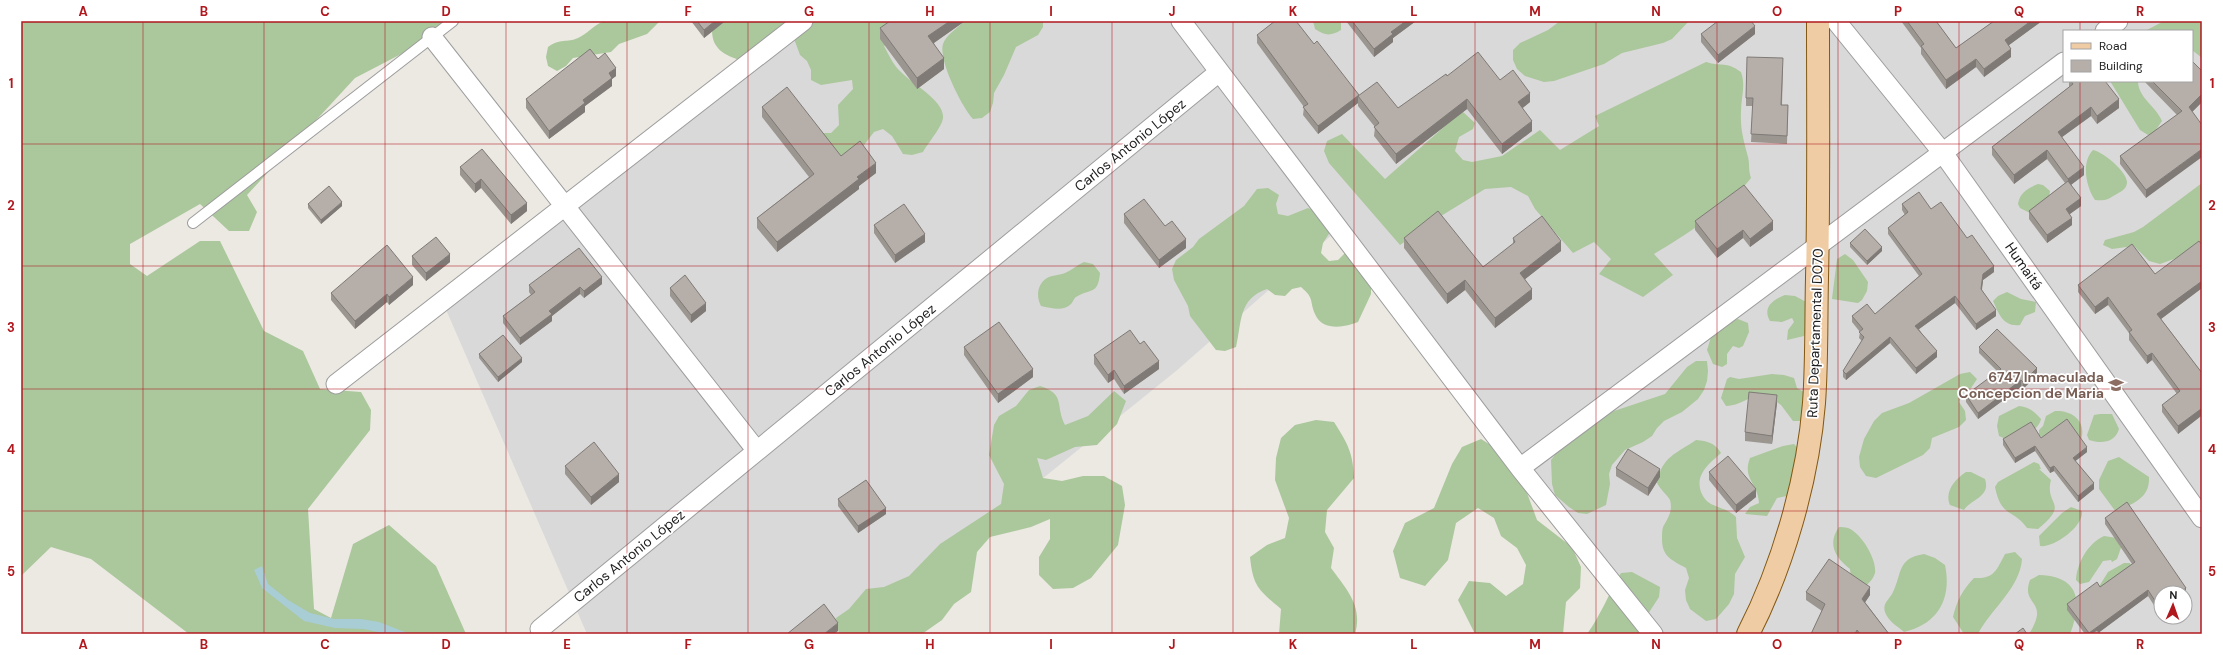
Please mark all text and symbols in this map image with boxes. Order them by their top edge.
text: A [78,3,88,20]
text: B [200,3,208,20]
text: C [320,3,330,20]
text: D [441,3,451,20]
text: E [563,3,571,20]
text: F [684,3,692,20]
text: G [804,3,814,20]
text: H [925,3,935,20]
text: I [1049,3,1053,20]
text: J [1168,3,1176,20]
text: K [1289,3,1298,20]
text: L [1410,3,1418,20]
text: M [1529,3,1541,20]
text: N [1651,3,1661,20]
text: O [1772,3,1782,20]
text: P [1894,3,1902,20]
text: Q [2014,3,2024,20]
text: R [2136,3,2144,20]
legend [2063,30,2193,82]
text: Road [2099,38,2127,54]
text: Building [2099,58,2143,74]
text: 1 [9,75,13,92]
text: 1 [2210,75,2214,92]
street label: Carlos Antonio López [1071,95,1189,195]
text: 2 [7,197,15,214]
text: 2 [2208,197,2216,214]
street label: Humaitá [2001,239,2047,293]
street label: Ruta Departamental D070 [1803,248,1827,418]
street label: Carlos Antonio López [821,300,939,400]
text: 3 [7,319,15,336]
text: 3 [2208,319,2216,336]
place label: 6747 Inmaculada Concepcion de Maria [1958,368,2104,402]
school or university icon: 6747 Inmaculada Concepcion de Maria [2107,376,2125,394]
text: 4 [7,441,15,458]
text: 4 [2208,441,2216,458]
street label: Carlos Antonio López [570,506,688,606]
text: 5 [7,563,15,580]
text: 5 [2208,563,2216,580]
north arrow [2153,585,2193,625]
text: N [2169,588,2178,602]
text: A [78,636,88,653]
text: B [200,636,208,653]
text: C [320,636,330,653]
text: D [441,636,451,653]
text: E [563,636,571,653]
text: F [684,636,692,653]
text: G [804,636,814,653]
text: H [925,636,935,653]
text: I [1049,636,1053,653]
text: J [1168,636,1176,653]
text: K [1289,636,1298,653]
text: L [1410,636,1418,653]
text: M [1529,636,1541,653]
text: N [1651,636,1661,653]
text: O [1772,636,1782,653]
text: P [1894,636,1902,653]
text: Q [2014,636,2024,653]
text: R [2136,636,2144,653]

